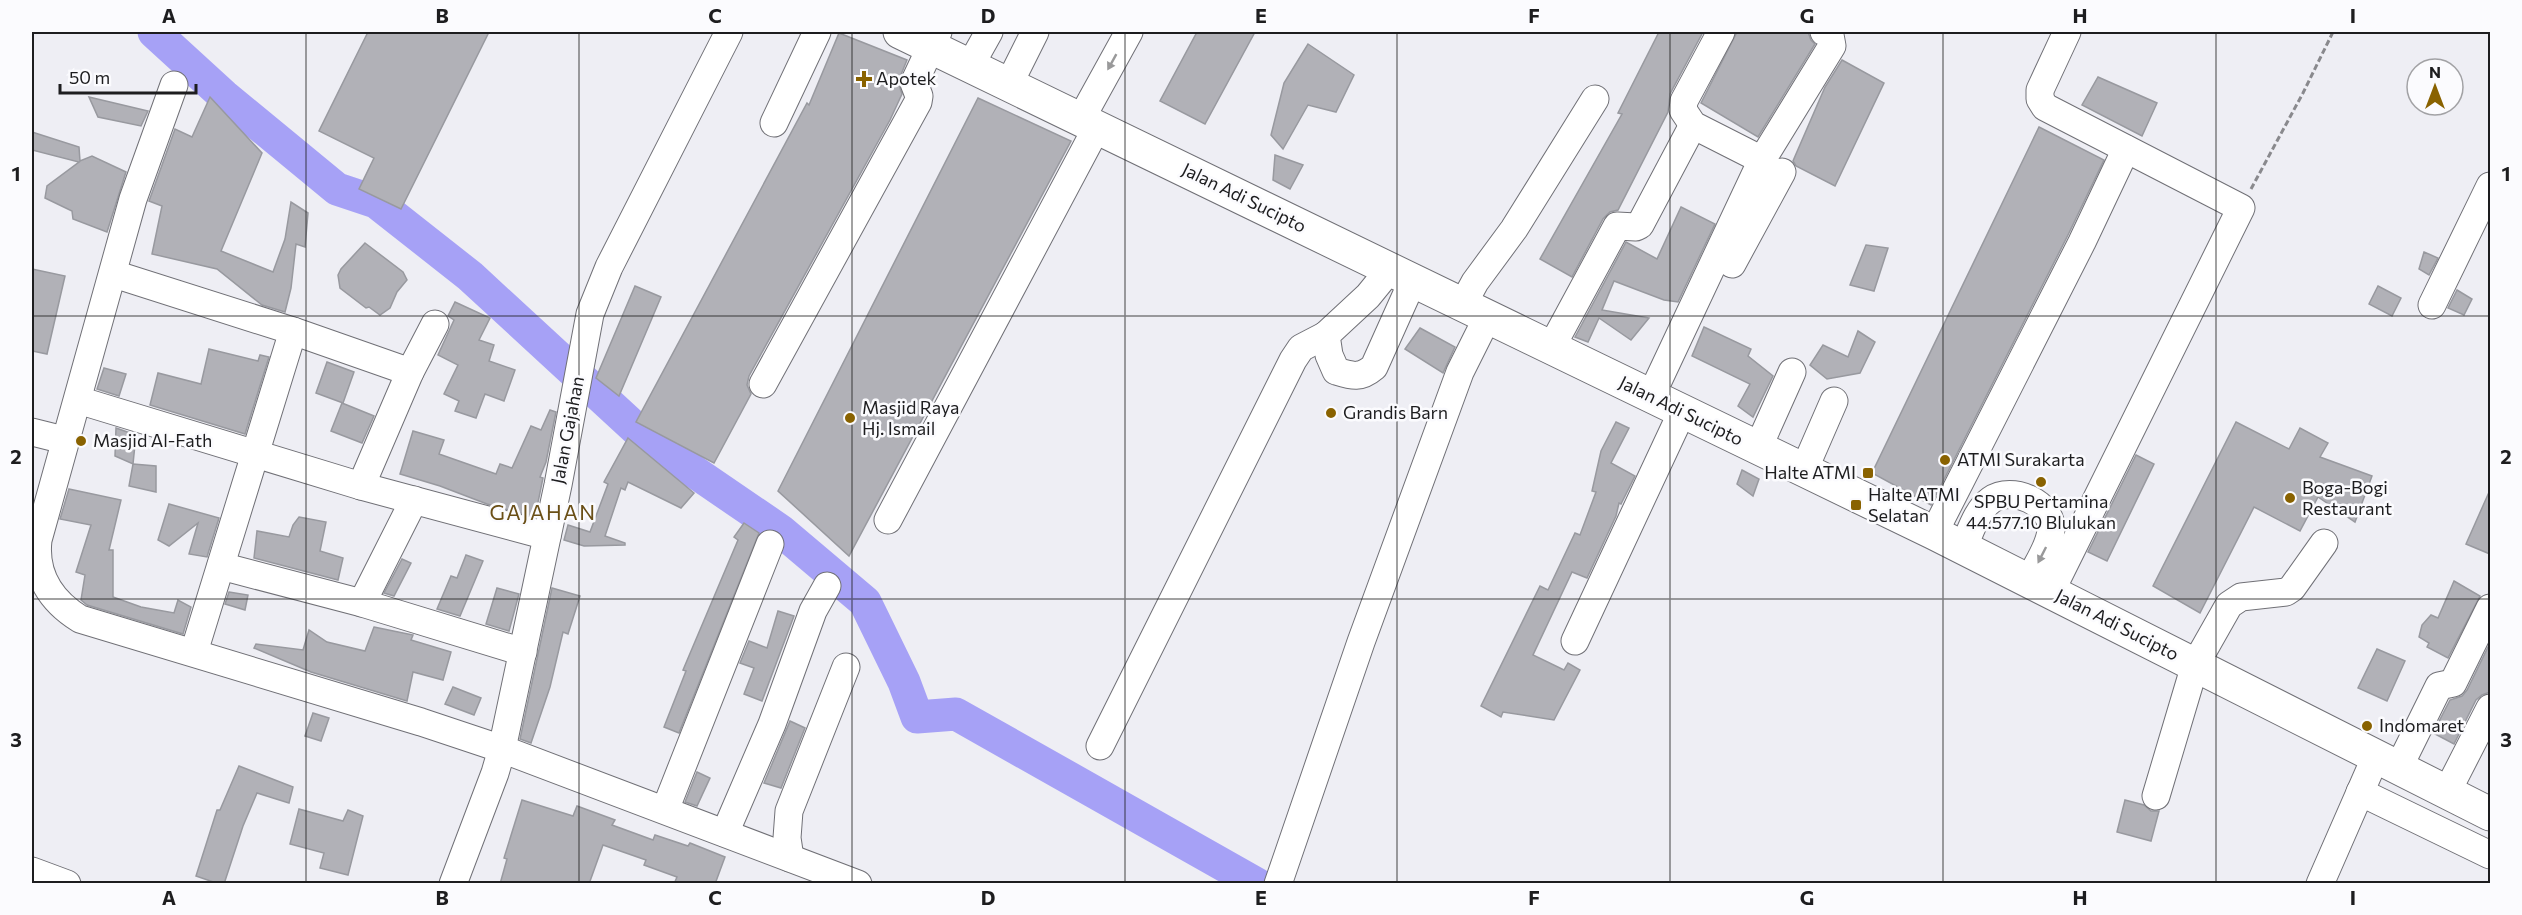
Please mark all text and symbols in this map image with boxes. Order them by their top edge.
text: A [162,3,176,27]
text: B [435,3,449,27]
text: C [708,3,722,27]
text: D [981,3,995,27]
text: E [1255,3,1267,27]
text: F [1528,3,1540,27]
text: G [1800,3,1814,27]
text: H [2073,3,2088,27]
text: I [2350,3,2356,27]
one-way arrow [1107,54,1117,71]
scale bar [60,57,196,95]
north arrow [2405,57,2465,117]
text: N [2429,62,2441,81]
text: 50 m [69,66,110,88]
place label: Apotek [876,67,936,89]
marker: Apotek [857,72,871,86]
street label: Jalan Adi Sucipto [1179,158,1310,237]
text: 1 [11,161,21,185]
text: 1 [2501,161,2511,185]
street label: Jalan Adi Sucipto [1616,371,1747,450]
street label: Jalan Gajahan [546,374,588,485]
place label: Masjid Raya Hj. Ismail [862,396,960,439]
place label: Grandis Barn [1343,401,1448,423]
marker: Grandis Barn [1324,406,1338,420]
marker: Masjid Raya Hj. Ismail [843,411,857,425]
place label: Masjid Al-Fath [93,429,212,451]
marker: Masjid Al-Fath [74,434,88,448]
text: 2 [10,444,22,468]
text: 2 [2500,444,2512,468]
place label: ATMI Surakarta [1957,448,2085,470]
marker: ATMI Surakarta [1938,453,1952,467]
place label: Halte ATMI [1764,461,1856,483]
marker: Halte ATMI [1861,466,1875,480]
marker: SPBU Pertamina 44.577.10 Blulukan [2034,475,2048,489]
place label: Boga-Bogi Restaurant [2302,476,2392,519]
place label: Halte ATMI Selatan [1868,483,1960,526]
place label: SPBU Pertamina 44.577.10 Blulukan [1966,490,2116,533]
marker: Boga-Bogi Restaurant [2283,491,2297,505]
marker: Halte ATMI Selatan [1849,498,1863,512]
district label: GAJAHAN [489,499,597,524]
one-way arrow [2037,547,2047,564]
street label: Jalan Adi Sucipto [2052,584,2183,665]
place label: Indomaret [2379,714,2464,736]
marker: Indomaret [2360,719,2374,733]
text: 3 [10,727,22,751]
text: 3 [2500,727,2512,751]
text: A [162,885,176,909]
text: B [435,885,449,909]
text: C [708,885,722,909]
text: D [981,885,995,909]
text: E [1255,885,1267,909]
text: F [1528,885,1540,909]
text: G [1800,885,1814,909]
text: H [2073,885,2088,909]
text: I [2350,885,2356,909]

